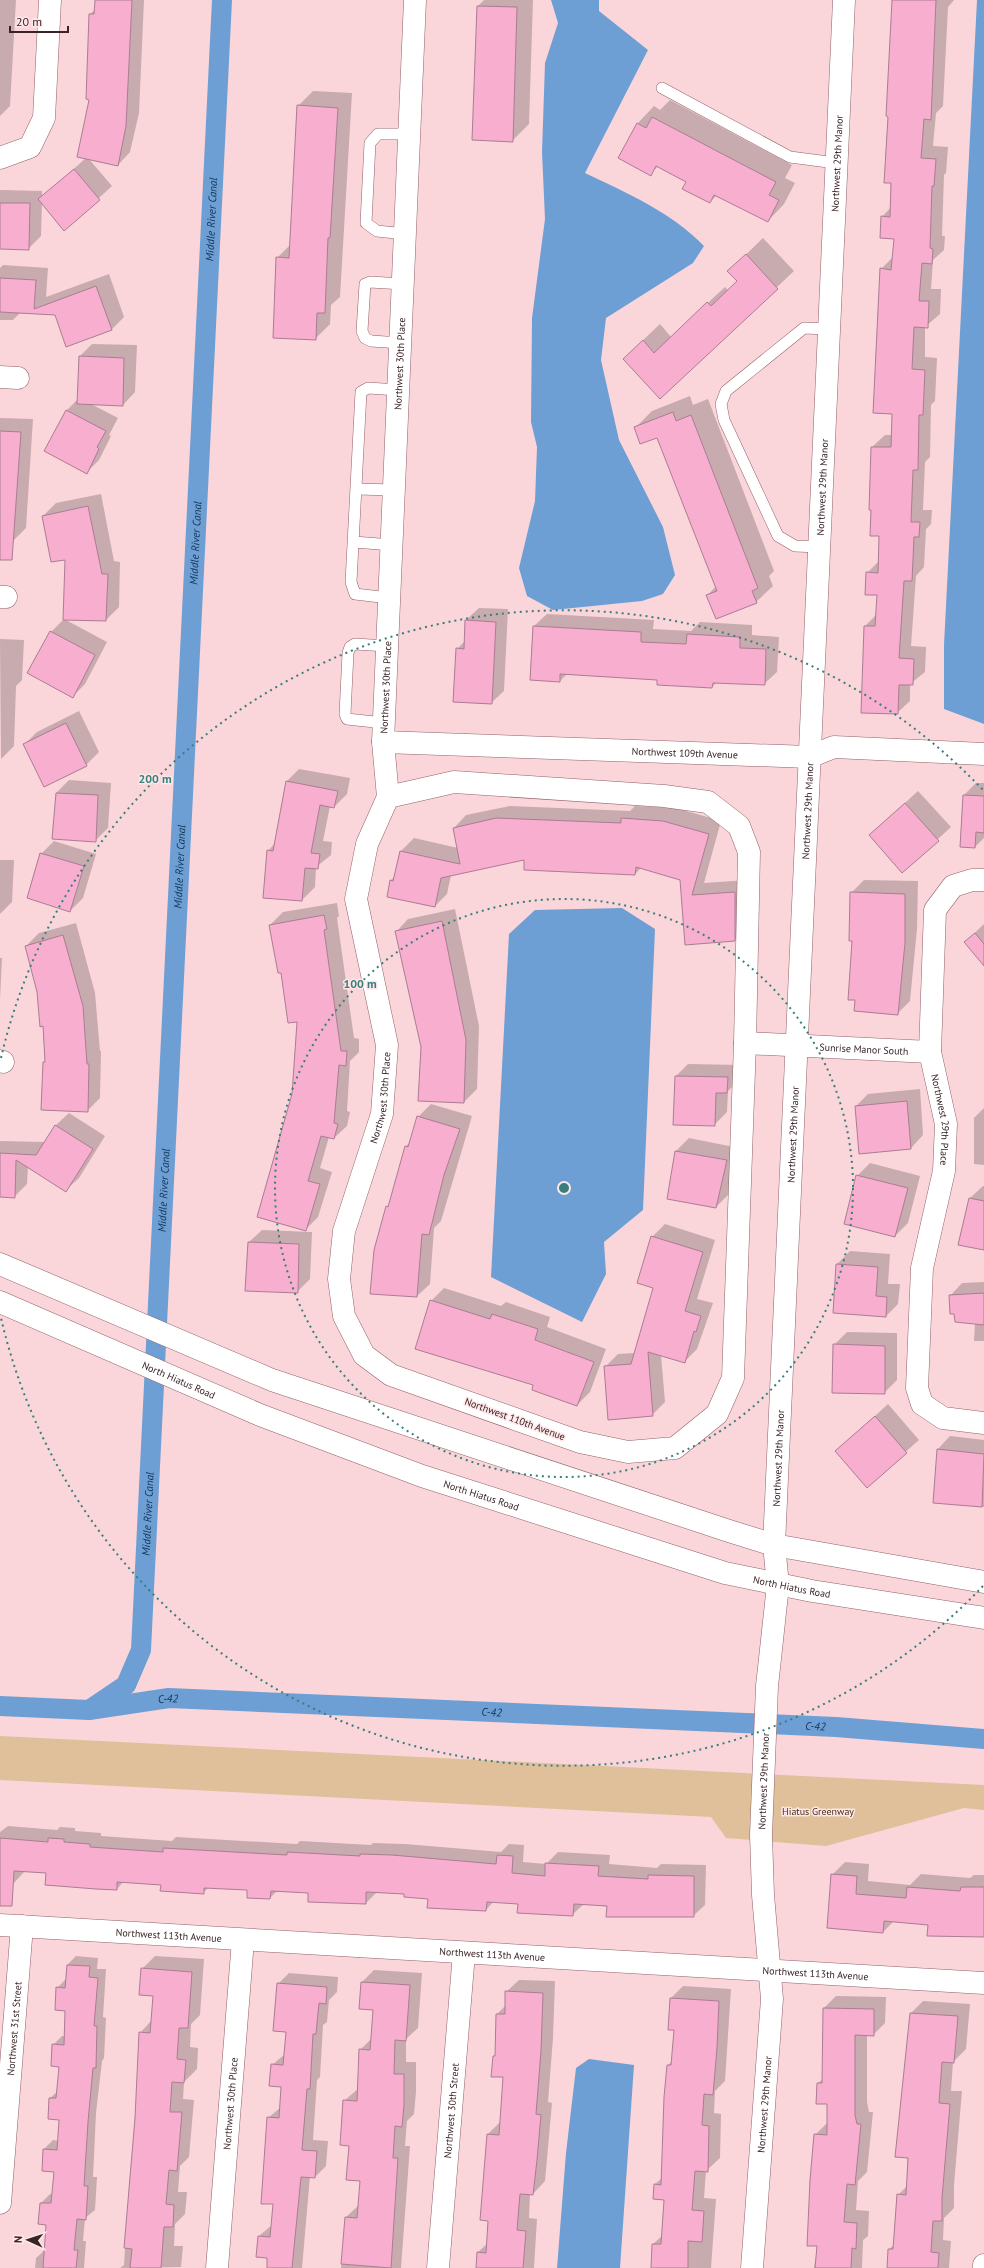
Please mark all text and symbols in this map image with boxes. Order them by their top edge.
scale bar [10,8,68,34]
text: 20 m [16,14,42,29]
street label: Northwest 29th Manor [828,114,845,212]
water label: Middle River Canal [202,177,220,262]
street label: Northwest 30th Place [391,317,408,410]
street label: Northwest 29th Manor [813,438,831,536]
water label: Middle River Canal [186,501,204,585]
street label: Northwest 30th Place [377,641,394,734]
street label: Northwest 109th Avenue [632,744,738,761]
street label: Northwest 29th Manor [799,762,816,860]
text: 200 m [138,771,172,786]
water label: Middle River Canal [170,825,188,909]
text: 100 m [343,976,377,991]
street label: Sunrise Manor South [819,1040,909,1057]
street label: Northwest 30th Place [366,1051,393,1145]
street label: Northwest 29th Place [929,1073,953,1166]
street label: Northwest 29th Manor [784,1085,801,1183]
water label: Middle River Canal [155,1148,173,1232]
centre of rings [557,1181,571,1195]
street label: North Hiatus Road [140,1358,217,1401]
street label: Northwest 110th Avenue [463,1395,567,1443]
street label: Northwest 29th Manor [769,1409,787,1507]
water label: Middle River Canal [139,1472,157,1556]
street label: North Hiatus Road [442,1477,521,1513]
street label: North Hiatus Road [752,1572,832,1600]
water label: C-42 [157,1691,179,1707]
water label: C-42 [481,1705,502,1719]
water label: C-42 [805,1719,826,1734]
street label: Northwest 29th Manor [755,1732,772,1830]
park label: Hiatus Greenway [782,1805,854,1818]
street label: Northwest 113th Avenue [115,1925,222,1945]
street label: Northwest 113th Avenue [439,1944,546,1964]
street label: Northwest 113th Avenue [762,1963,869,1983]
street label: Northwest 31st Street [4,1981,24,2076]
street label: Northwest 29th Manor [754,2055,774,2153]
street label: Northwest 30th Place [220,2057,240,2150]
street label: Northwest 30th Street [441,2062,461,2159]
north arrow [8,2220,48,2260]
text: N [11,2235,25,2243]

